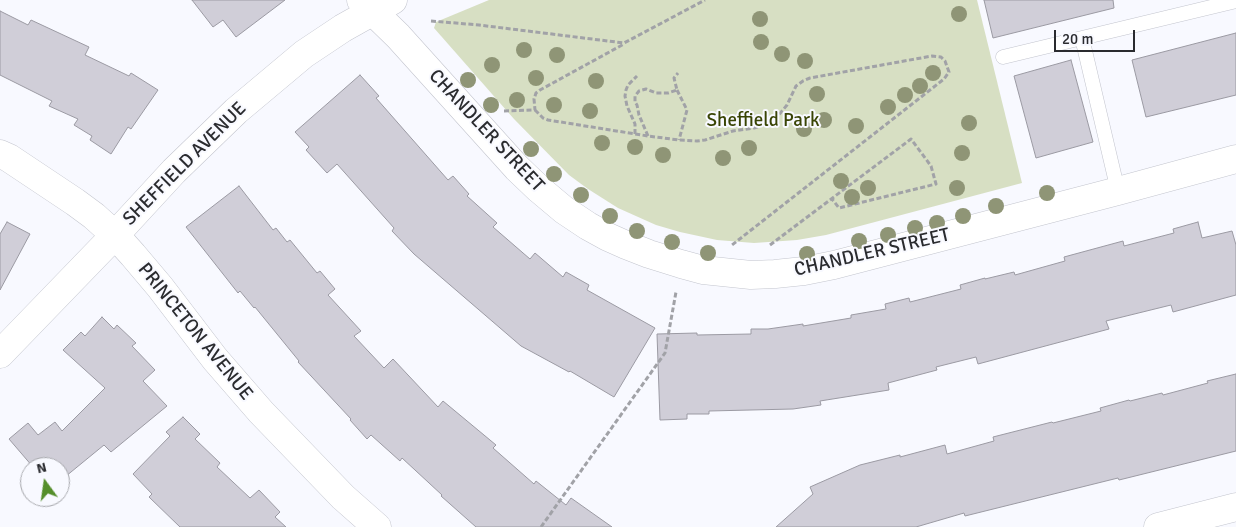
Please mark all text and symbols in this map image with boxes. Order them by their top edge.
scale bar [1056,20,1137,52]
text: 20 m [1062,30,1093,48]
street label: CHANDLER STREET [423,65,549,197]
street label: SHEFFIELD AVENUE [119,98,251,230]
park label: Sheffield Park [706,110,820,132]
street label: CHANDLER STREET [792,224,952,282]
street label: PRINCETON AVENUE [133,259,257,405]
north arrow [20,457,70,507]
text: N [35,459,48,477]

